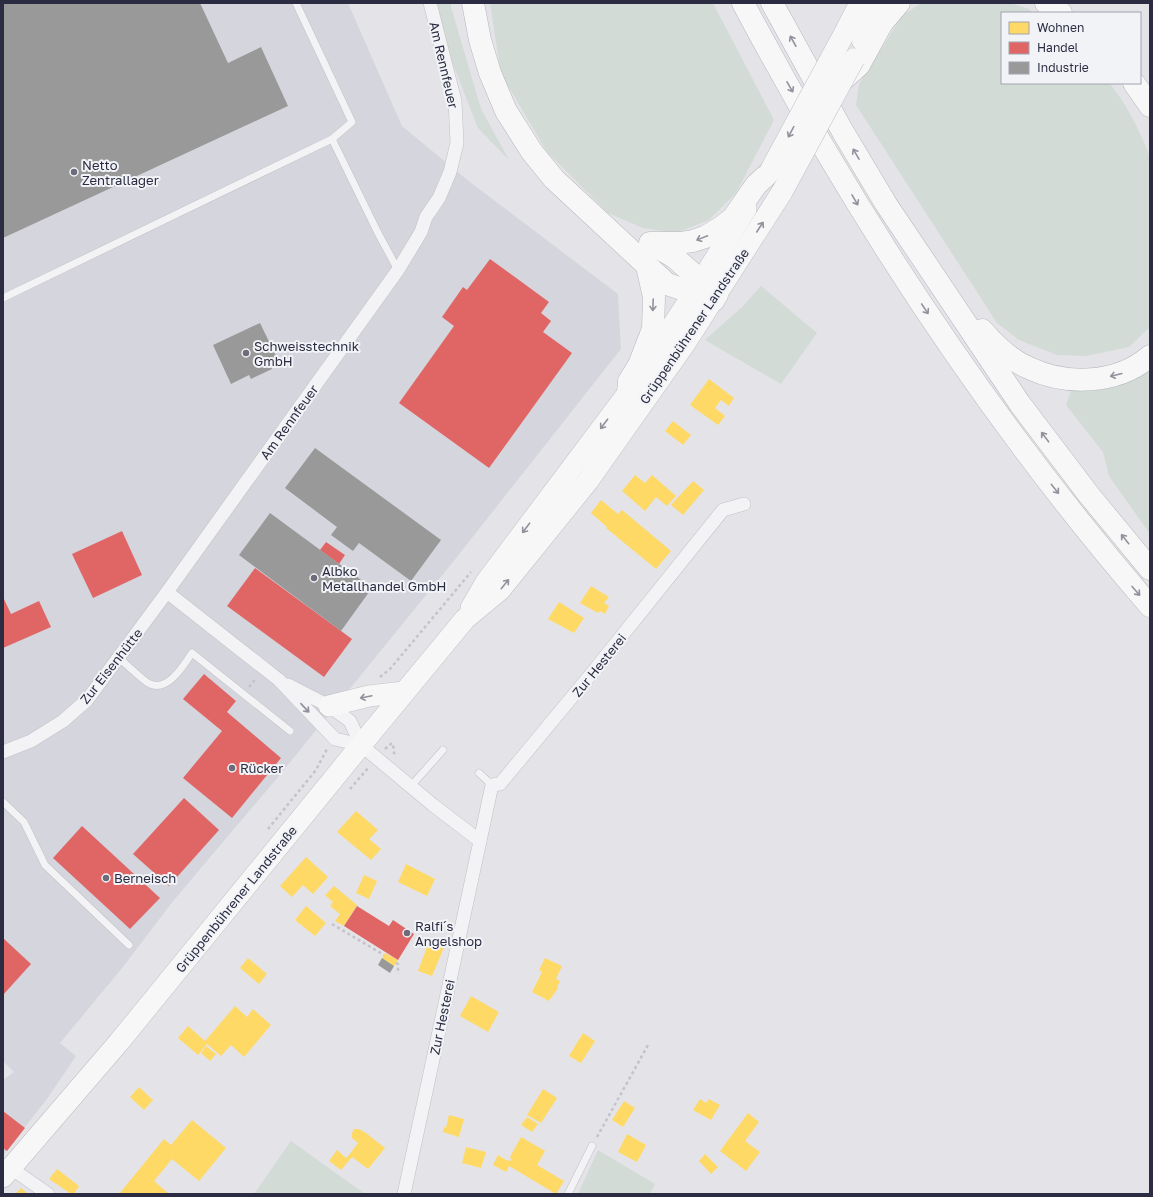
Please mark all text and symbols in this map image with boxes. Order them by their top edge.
legend [1001,12,1141,84]
street label: Am Rennfeuer [426,20,462,110]
text: Wohnen [1037,20,1084,35]
one-way arrow [788,35,796,47]
text: Handel [1037,40,1079,55]
text: Industrie [1037,60,1089,75]
one-way arrow [786,81,794,93]
one-way arrow [787,126,794,138]
one-way arrow [852,148,860,160]
place label: Netto Zentrallager [82,157,159,188]
marker: Netto Zentrallager [69,167,79,177]
one-way arrow [851,194,859,206]
one-way arrow [756,221,764,232]
one-way arrow [696,234,708,242]
street label: Grüppenbührener Landstraße [636,245,752,407]
one-way arrow [650,298,657,311]
one-way arrow [921,303,929,314]
place label: Schweisstechnik GmbH [254,338,360,369]
marker: Schweisstechnik GmbH [241,348,251,358]
one-way arrow [1110,371,1123,379]
street label: Am Rennfeuer [257,382,321,462]
one-way arrow [600,419,608,430]
one-way arrow [1041,431,1049,442]
one-way arrow [1051,484,1059,495]
one-way arrow [522,523,530,534]
one-way arrow [1121,534,1130,544]
place label: Albko Metallhandel GmbH [322,563,446,594]
marker: Albko Metallhandel GmbH [309,573,319,583]
one-way arrow [500,579,509,590]
one-way arrow [1132,585,1141,596]
street label: Zur Eisenhütte [77,625,145,707]
street label: Zur Hesterei [569,630,629,700]
one-way arrow [360,694,373,702]
one-way arrow [301,703,310,713]
place label: Rücker [240,760,283,776]
marker: Rücker [227,763,237,773]
street label: Grüppenbührener Landstraße [172,822,300,976]
place label: Berneisch [114,870,176,886]
marker: Berneisch [101,873,111,883]
place label: Ralfi´s Angelshop [415,918,482,949]
marker: Ralfi´s Angelshop [402,928,412,938]
street label: Zur Hesterei [426,978,458,1056]

